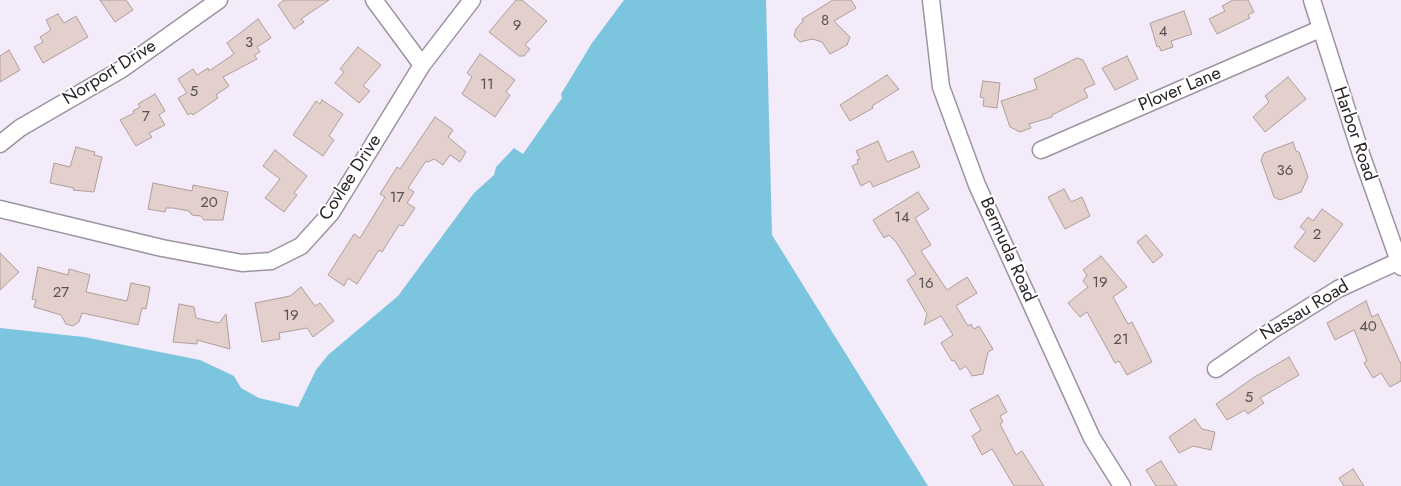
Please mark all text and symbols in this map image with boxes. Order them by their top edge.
house number: 8 [821,12,829,30]
house number: 9 [513,17,521,35]
house number: 4 [1159,23,1167,41]
house number: 3 [245,34,253,52]
street label: Norport Drive [59,36,161,110]
street label: Plover Lane [1135,63,1225,117]
house number: 11 [480,76,494,94]
house number: 5 [190,83,198,101]
street label: Harbor Road [1328,84,1380,184]
house number: 7 [142,108,150,126]
street label: Covlee Drive [315,131,387,225]
house number: 36 [1277,162,1293,180]
house number: 17 [390,189,404,207]
house number: 20 [200,194,218,212]
street label: Bermuda Road [974,194,1040,306]
house number: 14 [894,209,910,227]
house number: 2 [1313,226,1321,244]
house number: 19 [1092,274,1108,292]
house number: 16 [918,275,934,293]
street label: Nassau Road [1257,276,1353,346]
house number: 27 [53,284,69,302]
house number: 19 [283,307,299,325]
house number: 40 [1359,318,1377,336]
house number: 21 [1113,331,1129,349]
house number: 5 [1245,389,1253,407]

